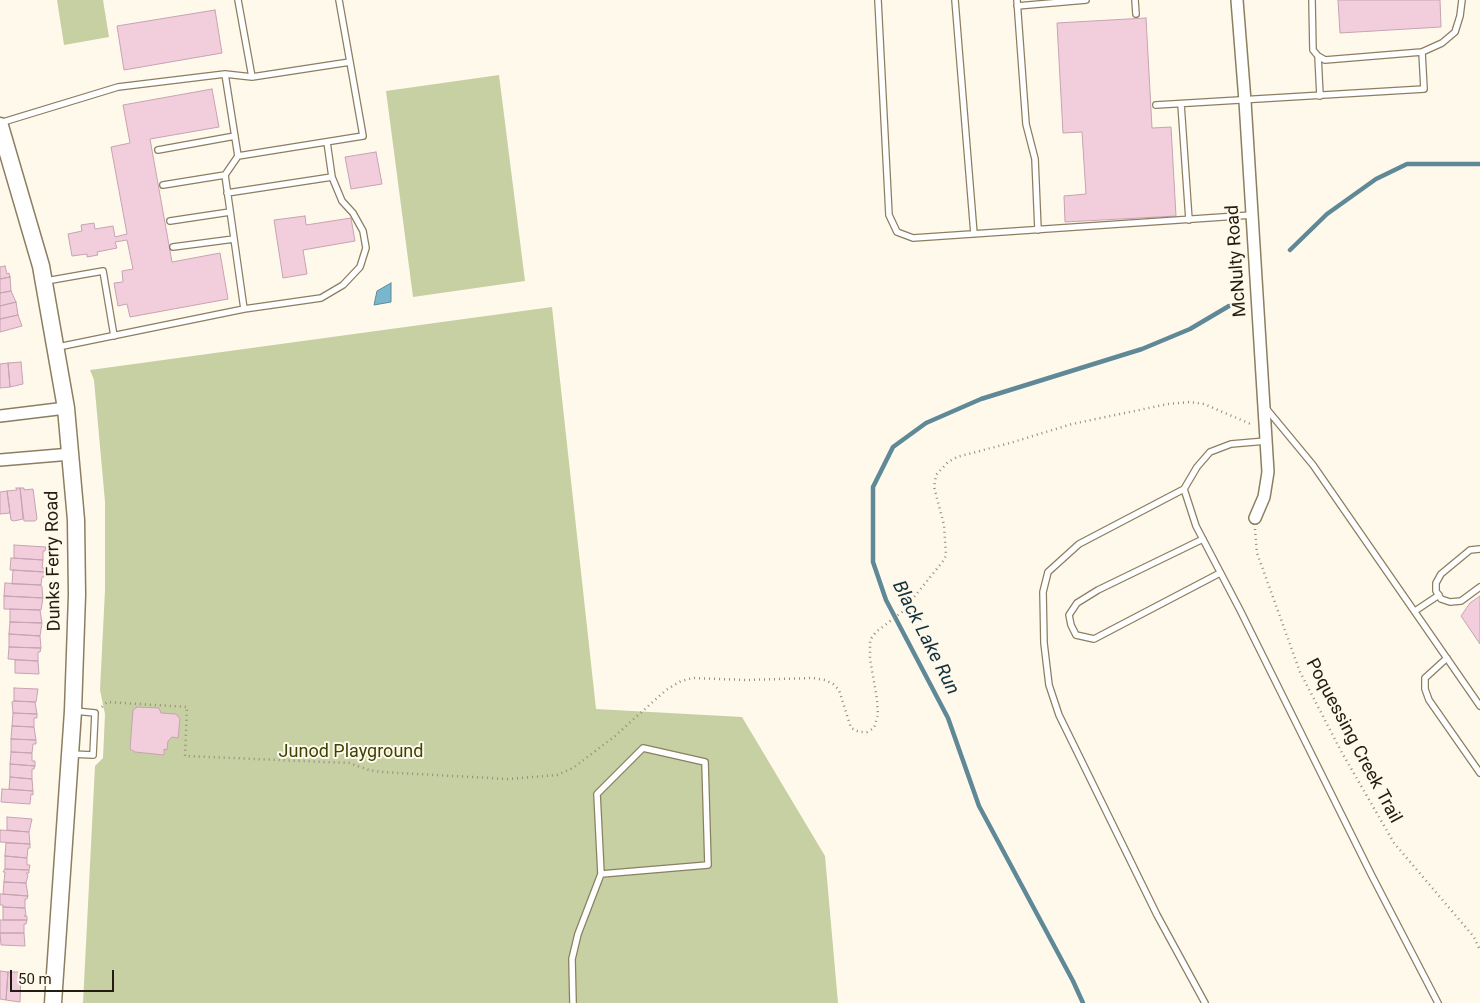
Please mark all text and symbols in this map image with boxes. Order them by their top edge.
street label: McNulty Road [1222,204,1252,318]
street label: Dunks Ferry Road [42,491,66,631]
water label: Black Lake Run [886,577,964,699]
street label: Poquessing Creek Trail [1300,655,1406,827]
park label: Junod Playground [279,741,423,763]
scale bar [12,960,116,992]
text: 50 m [18,970,52,988]

